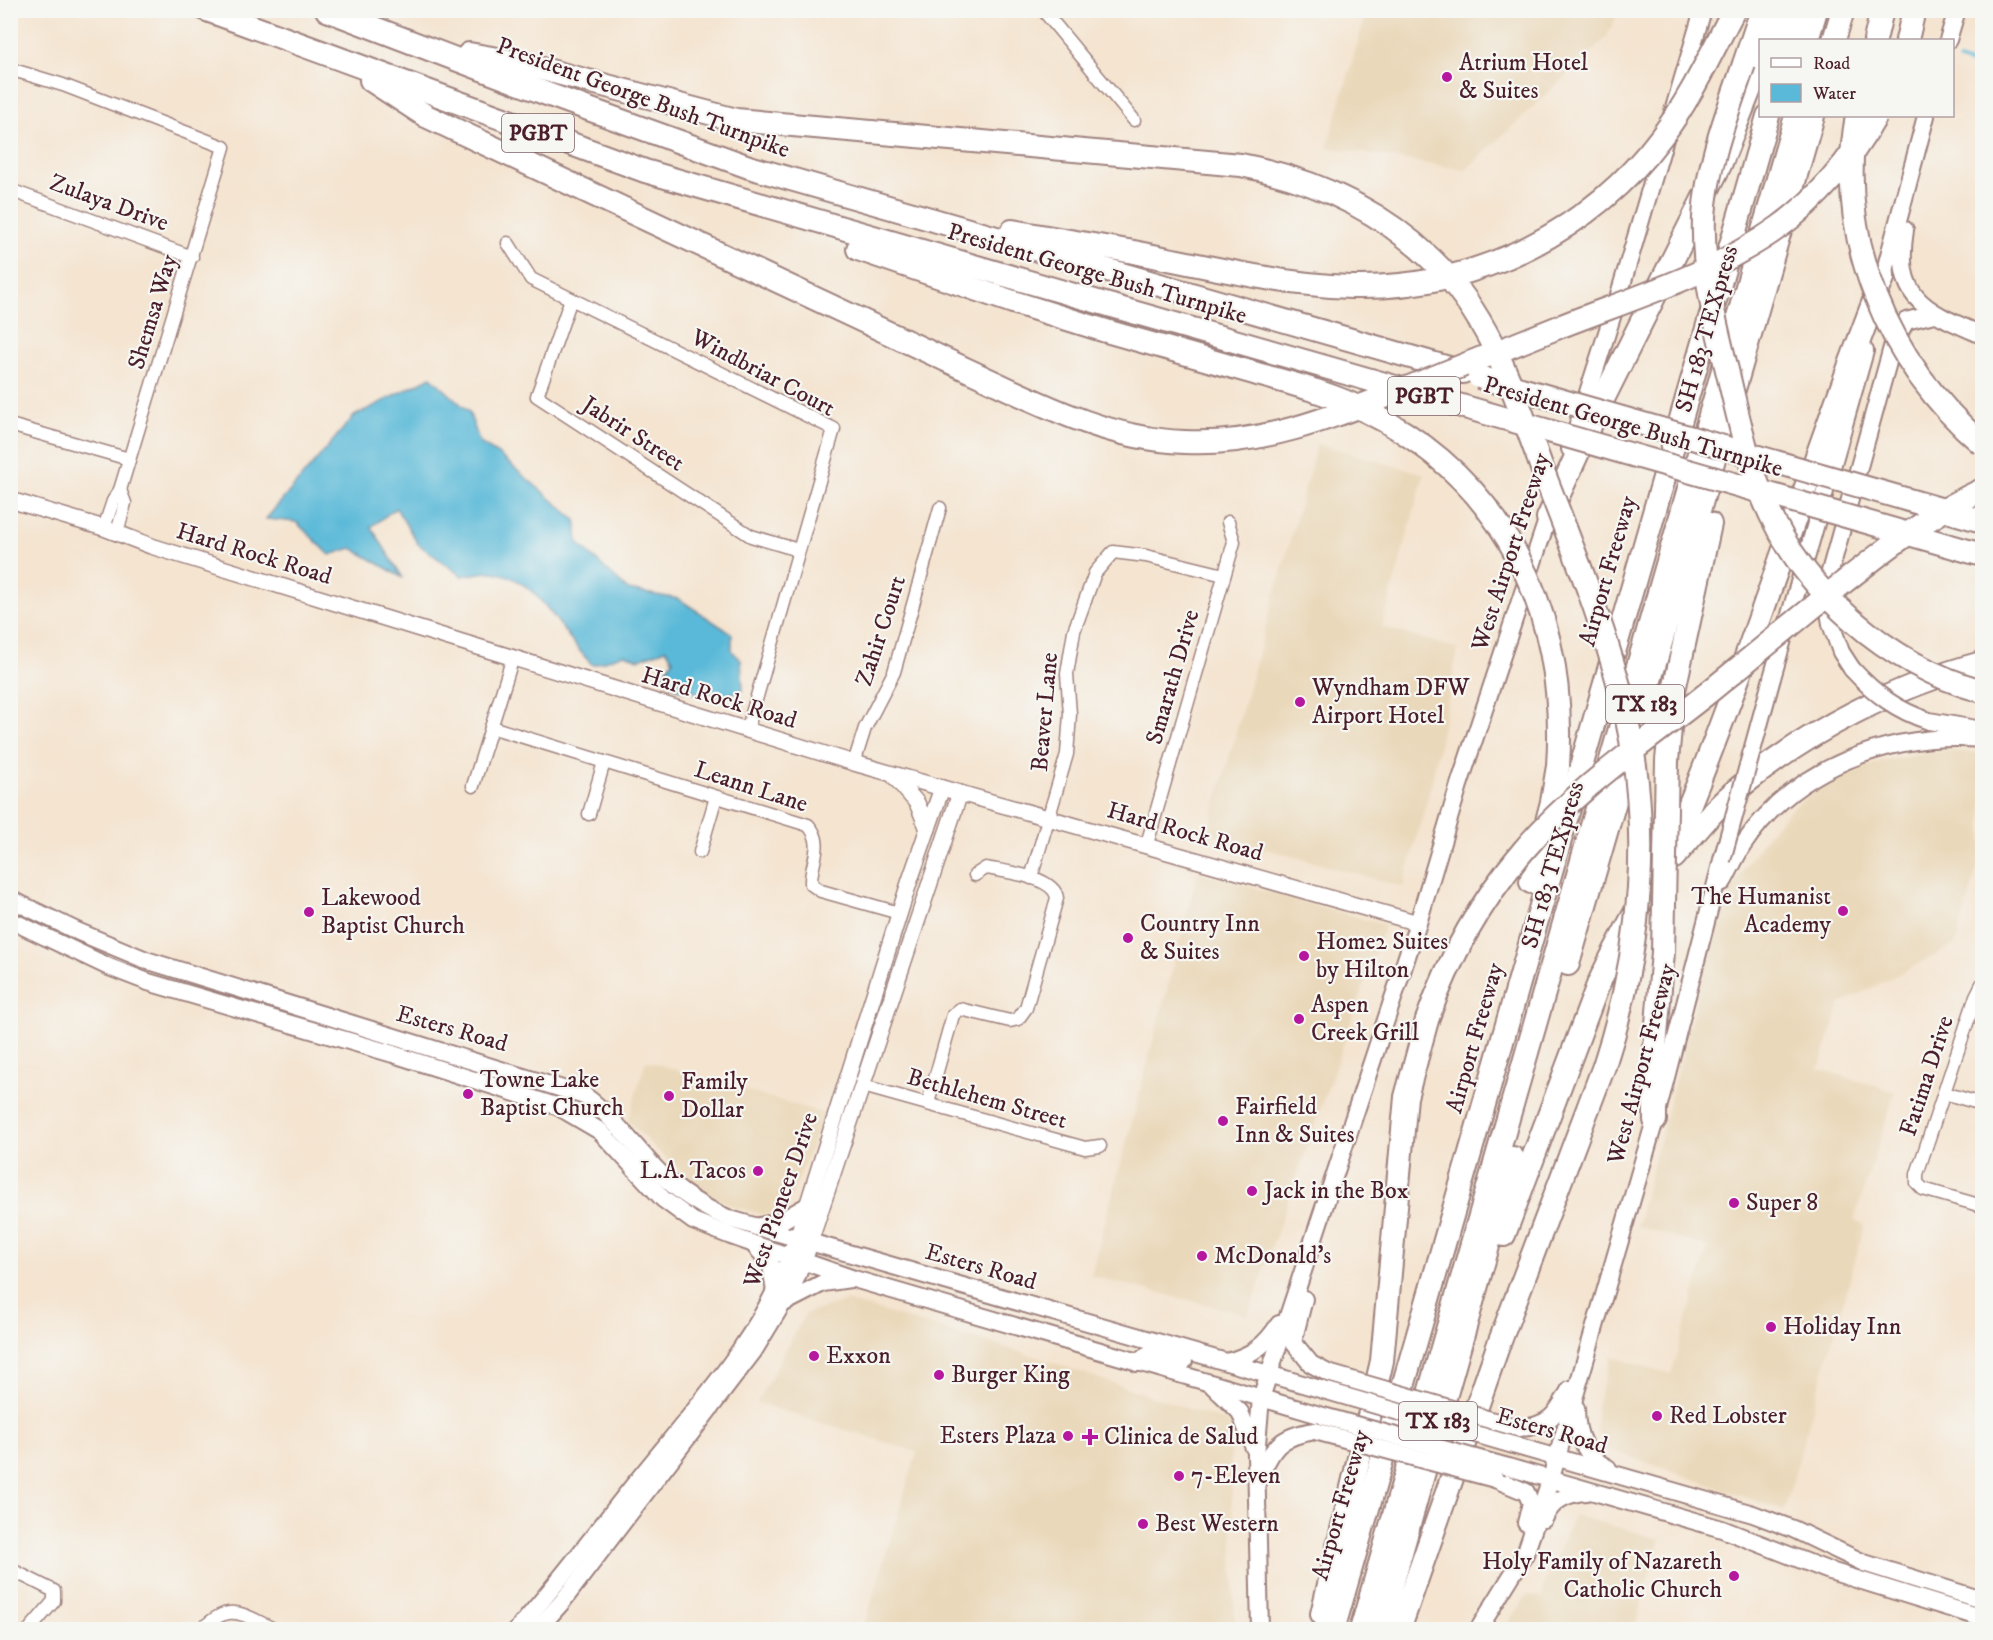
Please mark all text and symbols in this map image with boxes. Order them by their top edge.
street label: President George Bush Turnpike [492,31,794,165]
legend [1759,39,1954,117]
place label: Atrium Hotel & Suites [1459,48,1589,106]
text: Road [1813,53,1850,75]
marker: Atrium Hotel & Suites [1440,70,1454,84]
text: Water [1812,83,1856,105]
road number: PGBT [502,114,574,152]
street label: Zulaya Drive [45,168,173,238]
street label: President George Bush Turnpike [944,217,1250,331]
street label: SH 183 TEXpress [1669,242,1745,416]
street label: Shemsa Way [121,250,185,373]
street label: Windbriar Court [685,322,840,424]
street label: President George Bush Turnpike [1480,370,1786,484]
road number: PGBT [1388,377,1460,415]
street label: Jabrir Street [574,389,690,478]
street label: West Airport Freeway [1465,449,1557,656]
street label: Airport Freeway [1572,492,1644,650]
street label: Hard Rock Road [173,516,335,592]
street label: Zahir Court [849,572,913,690]
street label: Smarath Drive [1139,606,1207,748]
street label: Beaver Lane [1025,651,1065,773]
street label: Hard Rock Road [638,660,800,736]
place label: Wyndham DFW Airport Hotel [1311,673,1471,731]
road number: TX 183 [1606,685,1684,723]
marker: Wyndham DFW Airport Hotel [1293,695,1307,709]
street label: Leann Lane [690,755,812,819]
street label: SH 183 TEXpress [1515,778,1591,952]
street label: Hard Rock Road [1104,795,1267,869]
place label: The Humanist Academy [1691,882,1832,940]
place label: Lakewood Baptist Church [321,883,465,941]
marker: The Humanist Academy [1836,904,1850,918]
marker: Lakewood Baptist Church [302,905,316,919]
place label: Country Inn & Suites [1140,909,1260,967]
place label: Home2 Suites by Hilton [1316,927,1448,985]
marker: Country Inn & Suites [1121,931,1135,945]
marker: Home2 Suites by Hilton [1297,949,1311,963]
street label: Airport Freeway [1439,959,1511,1117]
street label: West Airport Freeway [1601,960,1683,1169]
place label: Aspen Creek Grill [1311,990,1420,1048]
street label: Esters Road [393,999,511,1059]
marker: Aspen Creek Grill [1292,1012,1306,1026]
street label: Fatima Drive [1893,1012,1961,1140]
street label: Bethlehem Street [904,1062,1071,1136]
place label: Towne Lake Baptist Church [480,1065,624,1123]
place label: Family Dollar [681,1067,748,1125]
marker: Towne Lake Baptist Church [461,1087,475,1101]
marker: Family Dollar [662,1089,676,1103]
place label: Fairfield Inn & Suites [1235,1092,1355,1150]
street label: West Pioneer Drive [737,1108,825,1292]
marker: Fairfield Inn & Suites [1216,1114,1230,1128]
place label: L.A. Tacos [640,1156,746,1186]
marker: L.A. Tacos [751,1164,765,1178]
place label: Jack in the Box [1262,1176,1409,1206]
marker: Jack in the Box [1245,1184,1259,1198]
place label: Super 8 [1746,1188,1818,1218]
marker: Super 8 [1727,1196,1741,1210]
street label: Esters Road [922,1237,1040,1297]
place label: McDonald's [1214,1241,1331,1271]
marker: McDonald's [1195,1249,1209,1263]
place label: Holiday Inn [1783,1312,1902,1342]
marker: Holiday Inn [1764,1320,1778,1334]
place label: Exxon [826,1341,891,1371]
marker: Exxon [807,1349,821,1363]
place label: Burger King [951,1360,1070,1390]
marker: Burger King [932,1368,946,1382]
street label: Esters Road [1493,1401,1611,1461]
place label: Red Lobster [1669,1401,1787,1431]
road number: TX 183 [1399,1402,1477,1440]
marker: Red Lobster [1650,1409,1664,1423]
place label: Esters Plaza [939,1421,1057,1451]
place label: Clinica de Salud [1104,1422,1258,1452]
street label: Airport Freeway [1305,1426,1377,1584]
marker: Clinica de Salud [1081,1428,1099,1446]
marker: Esters Plaza [1061,1429,1075,1443]
place label: 7-Eleven [1191,1461,1281,1491]
marker: 7-Eleven [1172,1469,1186,1483]
place label: Best Western [1155,1509,1279,1539]
marker: Best Western [1136,1517,1150,1531]
place label: Holy Family of Nazareth Catholic Church [1482,1547,1722,1605]
marker: Holy Family of Nazareth Catholic Church [1727,1569,1741,1583]

